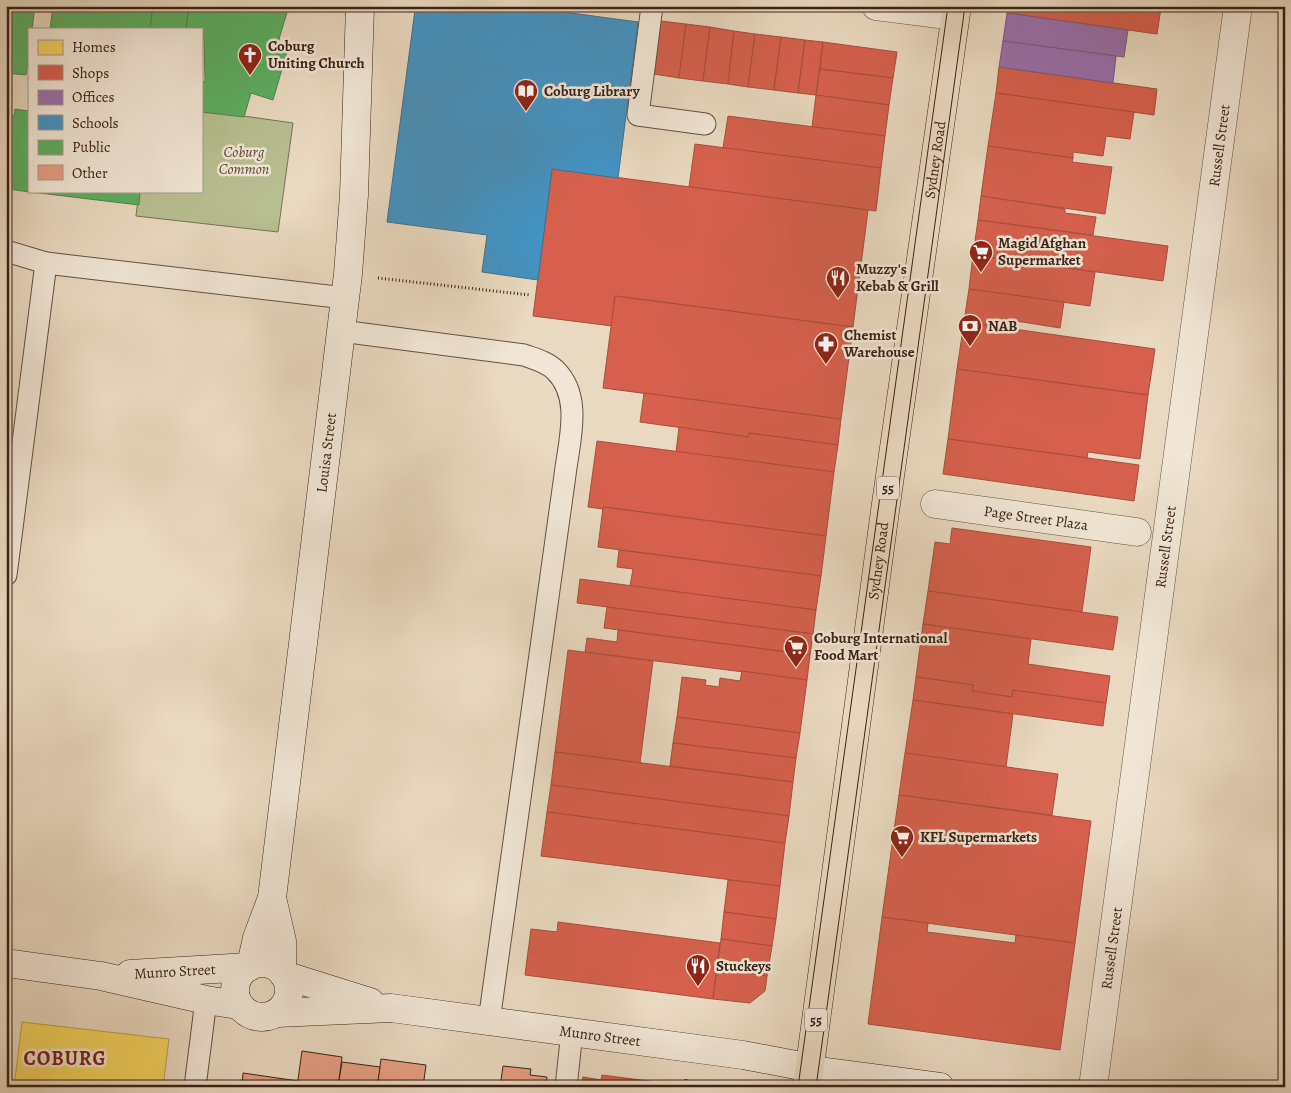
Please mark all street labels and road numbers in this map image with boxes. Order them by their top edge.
street label: Russell Street [1204,103,1235,188]
street label: Sydney Road [920,119,951,200]
street label: Louisa Street [311,412,341,494]
road number: 55 [877,476,899,499]
street label: Page Street Plaza [983,501,1089,535]
street label: Russell Street [1150,504,1181,589]
street label: Sydney Road [863,520,894,601]
street label: Russell Street [1096,906,1127,991]
street label: Munro Street [134,959,216,984]
road number: 55 [805,1008,827,1032]
street label: Munro Street [558,1021,642,1051]

